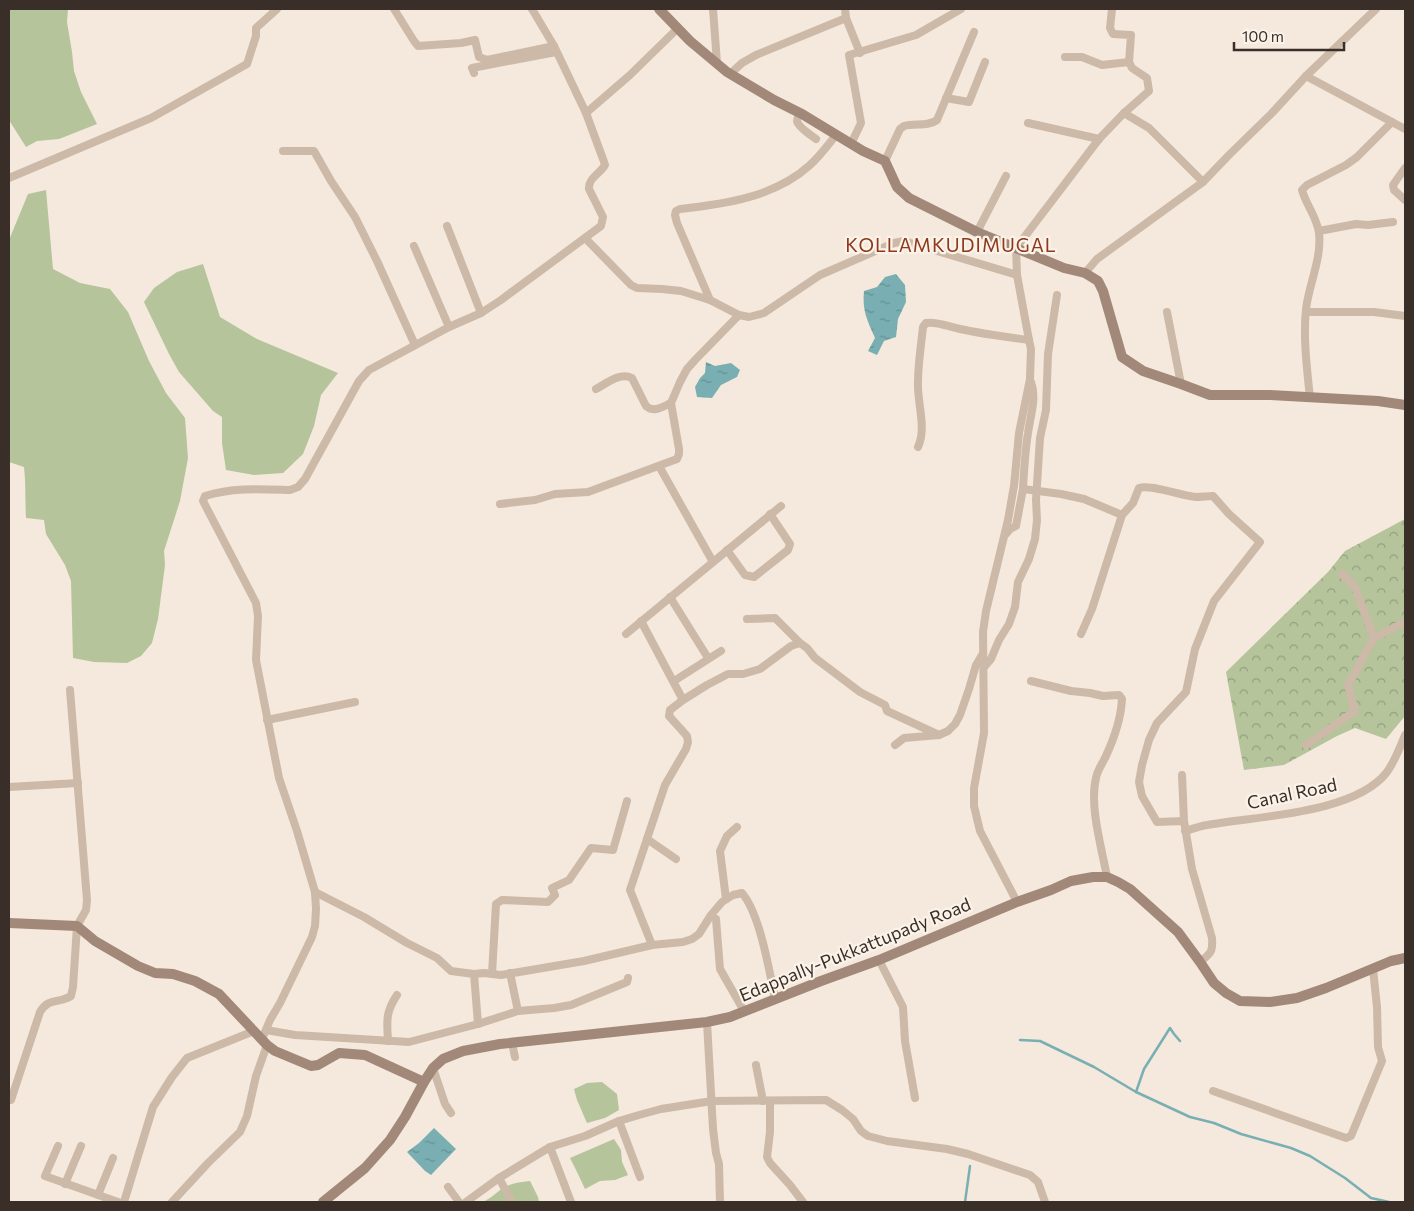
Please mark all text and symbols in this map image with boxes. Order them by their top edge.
scale bar [1234,20,1344,52]
text: 100 m [1242,27,1284,45]
district label: KOLLAMKUDIMUGAL [845,233,1057,256]
street label: Canal Road [1245,773,1339,813]
street label: Edappally-Pukkattupady Road [736,892,974,1006]

